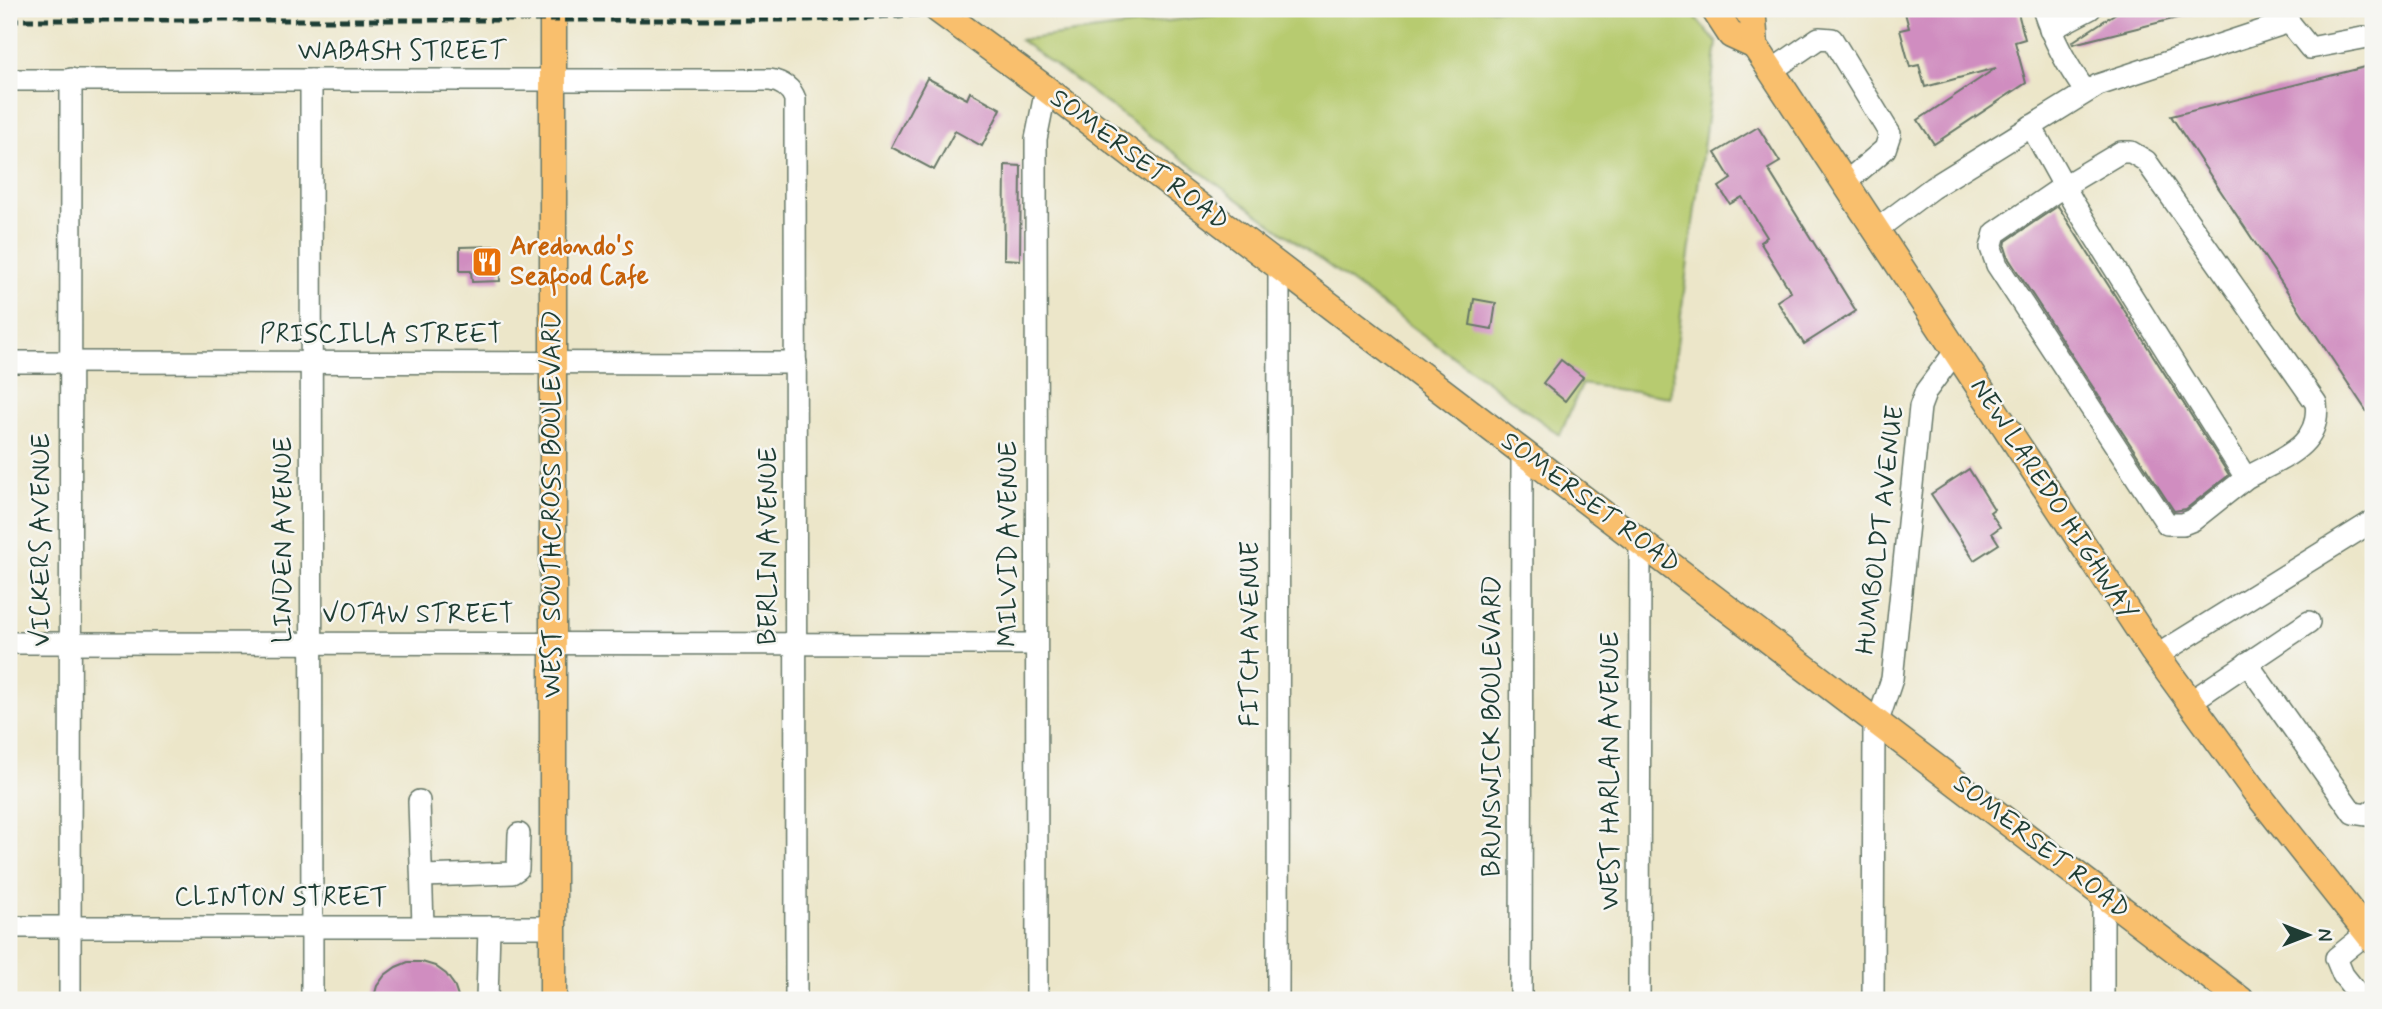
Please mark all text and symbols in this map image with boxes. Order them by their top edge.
street label: WABASH STREET [298,35,507,69]
street label: SOMERSET ROAD [1043,81,1235,239]
place label: Aredondo's Seafood Cafe [510,230,649,296]
restaurant icon: Aredondo's Seafood Cafe [470,245,504,279]
street label: WEST SOUTHCROSS BOULEVARD [536,310,570,698]
street label: PRISCILLA STREET [260,318,502,352]
street label: NEW LAREDO HIGHWAY [1962,372,2144,628]
street label: HUMBOLDT AVENUE [1849,404,1913,656]
street label: SOMERSET ROAD [1494,424,1686,582]
street label: VICKERS AVENUE [25,433,59,647]
street label: LINDEN AVENUE [267,437,301,643]
street label: MILVID AVENUE [992,441,1026,647]
street label: BERLIN AVENUE [752,447,786,645]
street label: FITCH AVENUE [1234,541,1268,727]
street label: BRUNSWICK BOULEVARD [1476,575,1510,877]
street label: VOTAW STREET [322,598,514,632]
street label: WEST HARLAN AVENUE [1594,632,1628,910]
street label: SOMERSET ROAD [1945,767,2137,927]
street label: CLINTON STREET [174,881,388,915]
north arrow [2274,900,2344,970]
text: N [2311,929,2336,941]

